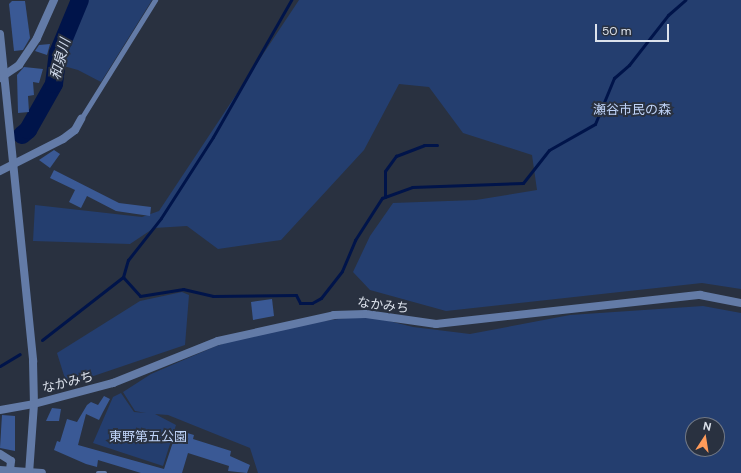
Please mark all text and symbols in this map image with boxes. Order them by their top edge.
scale bar [597,16,671,42]
text: 50 m [602,23,631,39]
water label: 和泉川 [46,37,74,81]
park label: 瀬谷市民の森 [593,102,671,118]
street label: なかみち [356,295,410,317]
street label: なかみち [41,369,95,397]
north arrow [685,417,725,457]
text: N [702,419,713,434]
park label: 東野第五公園 [109,429,187,445]

